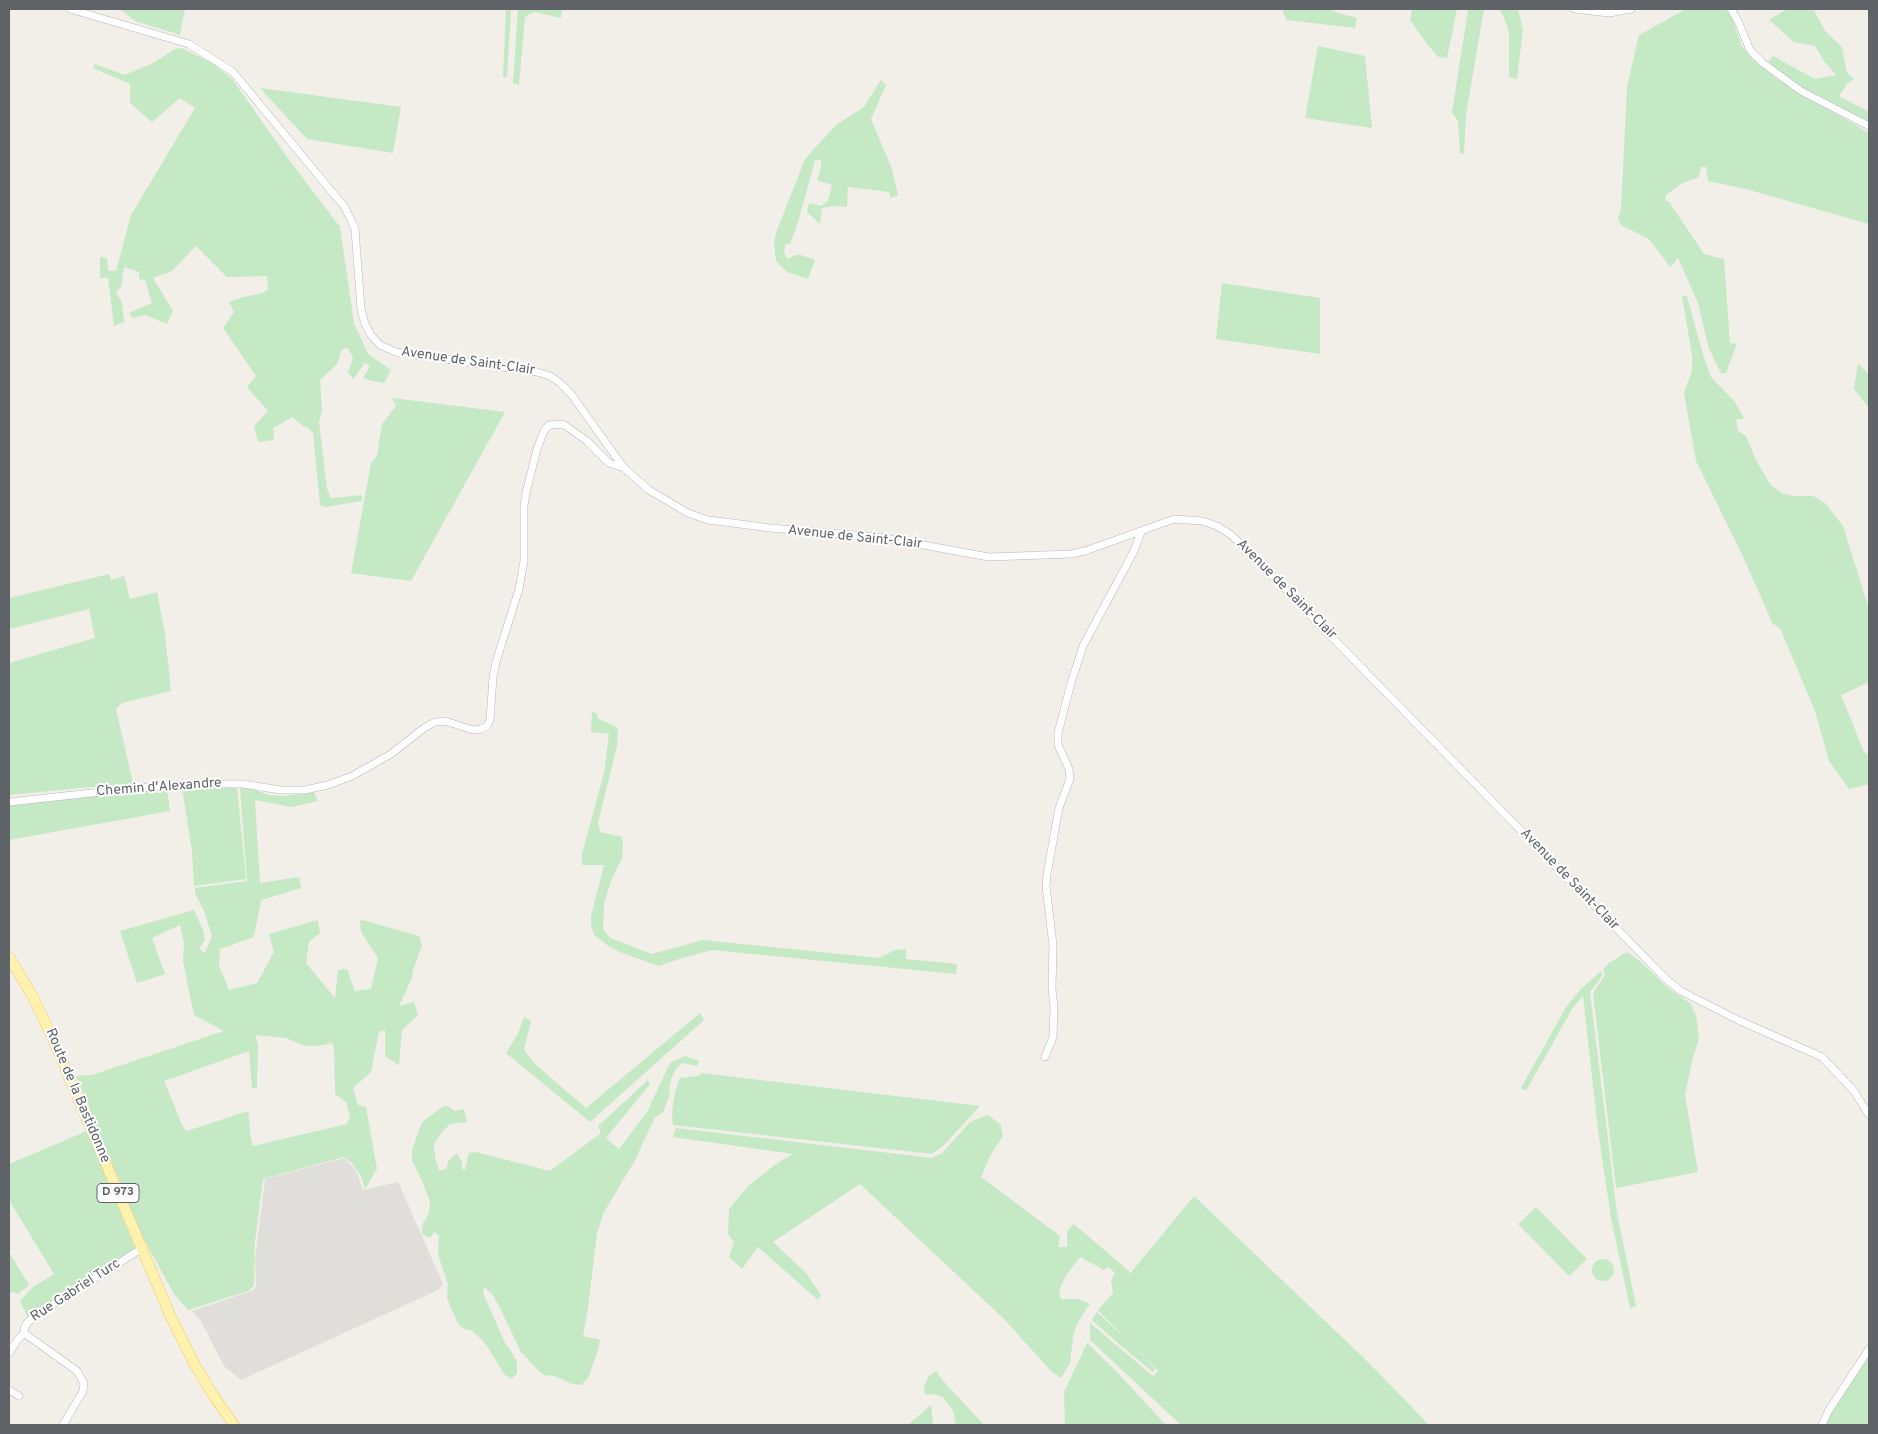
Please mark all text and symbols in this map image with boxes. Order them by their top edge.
street label: Avenue de Saint-Clair [400,344,536,380]
street label: Avenue de Saint-Clair [787,523,923,553]
street label: Avenue de Saint-Clair [1232,536,1340,644]
street label: Chemin d'Alexandre [96,775,222,801]
street label: Avenue de Saint-Clair [1516,826,1622,934]
street label: Route de la Bastidonne [41,1026,113,1166]
road number: D 973 [97,1184,139,1202]
street label: Rue Gabriel Turc [28,1256,124,1326]

